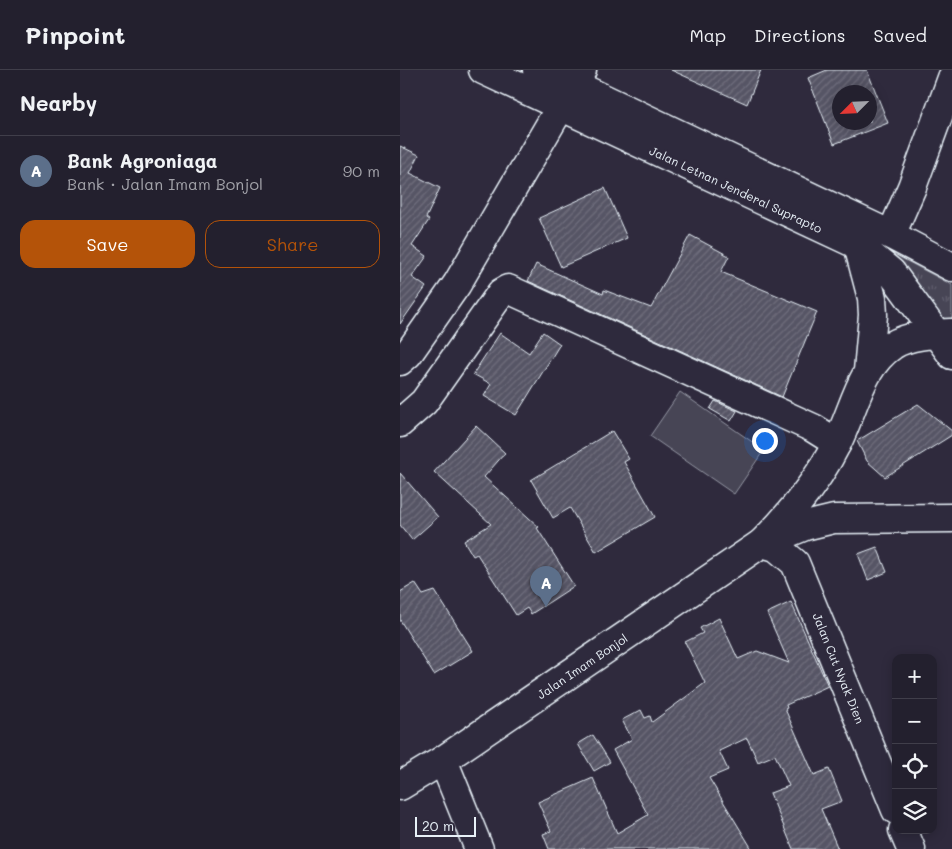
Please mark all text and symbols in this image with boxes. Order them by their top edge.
text: Pinpoint [25,19,126,50]
text: Map [689,23,726,47]
text: Directions [754,23,846,47]
text: Saved [874,23,927,47]
north arrow [832,85,877,130]
text: Nearby [20,89,97,116]
street label: Jalan Letnan Jenderal Suprapto [647,142,825,236]
text: Bank Agroniaga [67,148,217,173]
text: A [30,160,42,181]
text: 90 m [343,160,380,181]
text: Bank · Jalan Imam Bonjol [67,173,263,194]
button: Save [20,220,195,268]
button: Share [205,220,380,268]
your location [752,428,778,454]
pin: A [530,566,562,607]
street label: Jalan Cut Nyak Dien [809,610,869,726]
street label: Jalan Imam Bonjol [534,630,630,702]
map controls [892,654,937,834]
button: + [892,654,937,699]
button: − [892,699,937,744]
button: locate [892,744,937,789]
button: layers [892,789,937,834]
scale bar [415,814,476,837]
text: 20 m [422,816,454,835]

